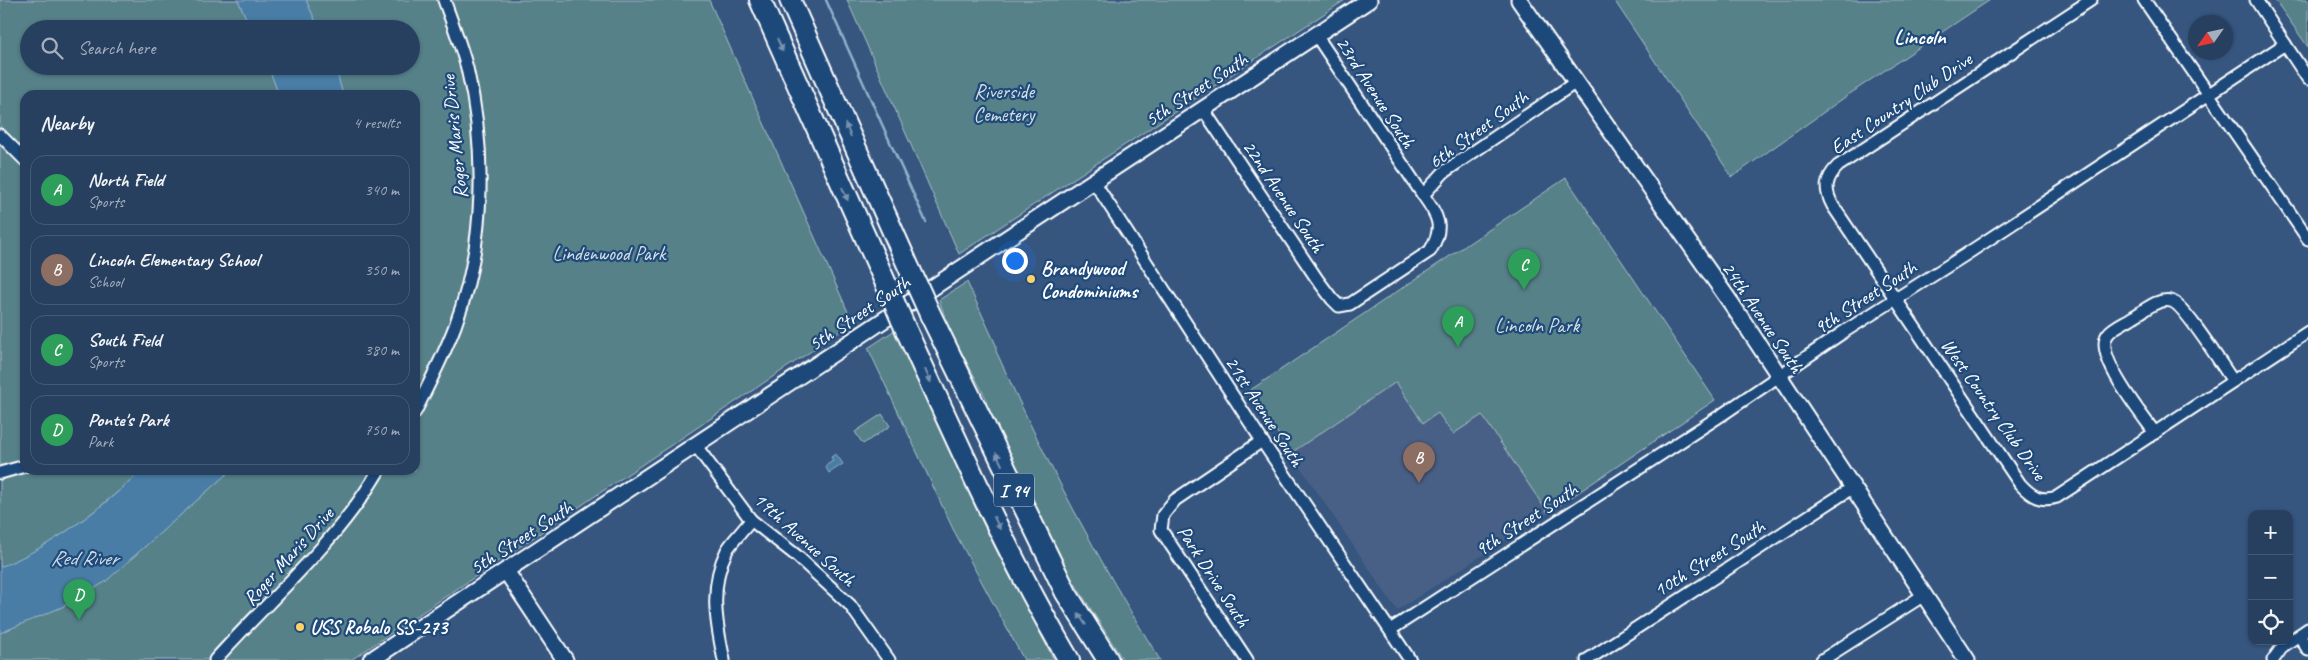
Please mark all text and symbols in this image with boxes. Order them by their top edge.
north arrow [2188,15,2233,60]
search box [20,20,420,75]
district label: Lincoln [1894,24,1947,50]
street label: 23rd Avenue South [1330,32,1422,154]
icon: search [38,34,66,62]
text: Search here [78,36,155,60]
one-way arrow [776,38,784,52]
street label: 5th Street South [1140,46,1254,132]
street label: East Country Club Drive [1826,46,1978,160]
street label: Roger Maris Drive [435,72,473,200]
park label: Riverside Cemetery [974,79,1037,127]
street label: 6th Street South [1423,84,1535,174]
text: Nearby [40,110,93,136]
text: 4 results [353,113,400,133]
one-way arrow [843,123,851,137]
street label: 22nd Avenue South [1237,135,1331,258]
text: North Field [88,168,163,192]
text: A [53,180,61,200]
text: 340 m [365,180,399,200]
one-way arrow [841,187,849,201]
text: Sports [88,192,124,212]
park label: Lindenwood Park [553,241,667,266]
text: Lincoln Elementary School [88,248,259,272]
your location [1002,248,1028,274]
pin: C [1508,249,1540,290]
street label: 9th Street South [1809,254,1923,340]
place label: Brandywood Condominiums [1041,256,1139,304]
street label: 24th Avenue South [1716,257,1810,379]
text: B [53,260,61,280]
text: 350 m [365,260,399,280]
street label: 5th Street South [804,269,916,357]
text: School [88,272,122,292]
marker: Brandywood Condominiums [1025,273,1037,285]
pin: A [1442,306,1474,347]
park label: Lincoln Park [1495,313,1581,338]
text: South Field [88,328,161,352]
street label: West Country Club Drive [1935,334,2053,486]
text: C [53,340,61,360]
text: 380 m [365,340,399,360]
street label: 21st Avenue South [1220,351,1310,472]
text: Sports [88,352,124,372]
one-way arrow [924,369,932,383]
text: Ponte's Park [88,408,169,432]
text: D [52,420,62,440]
text: 750 m [365,420,399,440]
text: Park [88,432,113,452]
pin: B [1403,442,1435,483]
one-way arrow [995,452,1003,466]
road number: I 94 [994,474,1034,506]
street label: 9th Street South [1470,476,1584,562]
street label: 19th Avenue South [748,487,862,592]
street label: 5th Street South [465,494,579,580]
street label: Roger Maris Drive [238,501,340,611]
map controls [2248,510,2293,645]
button: + [2248,510,2293,555]
street label: 10th Street South [1649,513,1771,603]
one-way arrow [993,516,1001,530]
street label: Park Drive South [1171,521,1256,633]
water label: Red River [51,545,121,571]
button: − [2248,555,2293,600]
pin: D [63,579,95,620]
button: locate [2248,600,2293,645]
one-way arrow [1077,612,1087,625]
place label: USS Robalo SS-273 [310,615,449,640]
marker: USS Robalo SS-273 [294,621,306,633]

